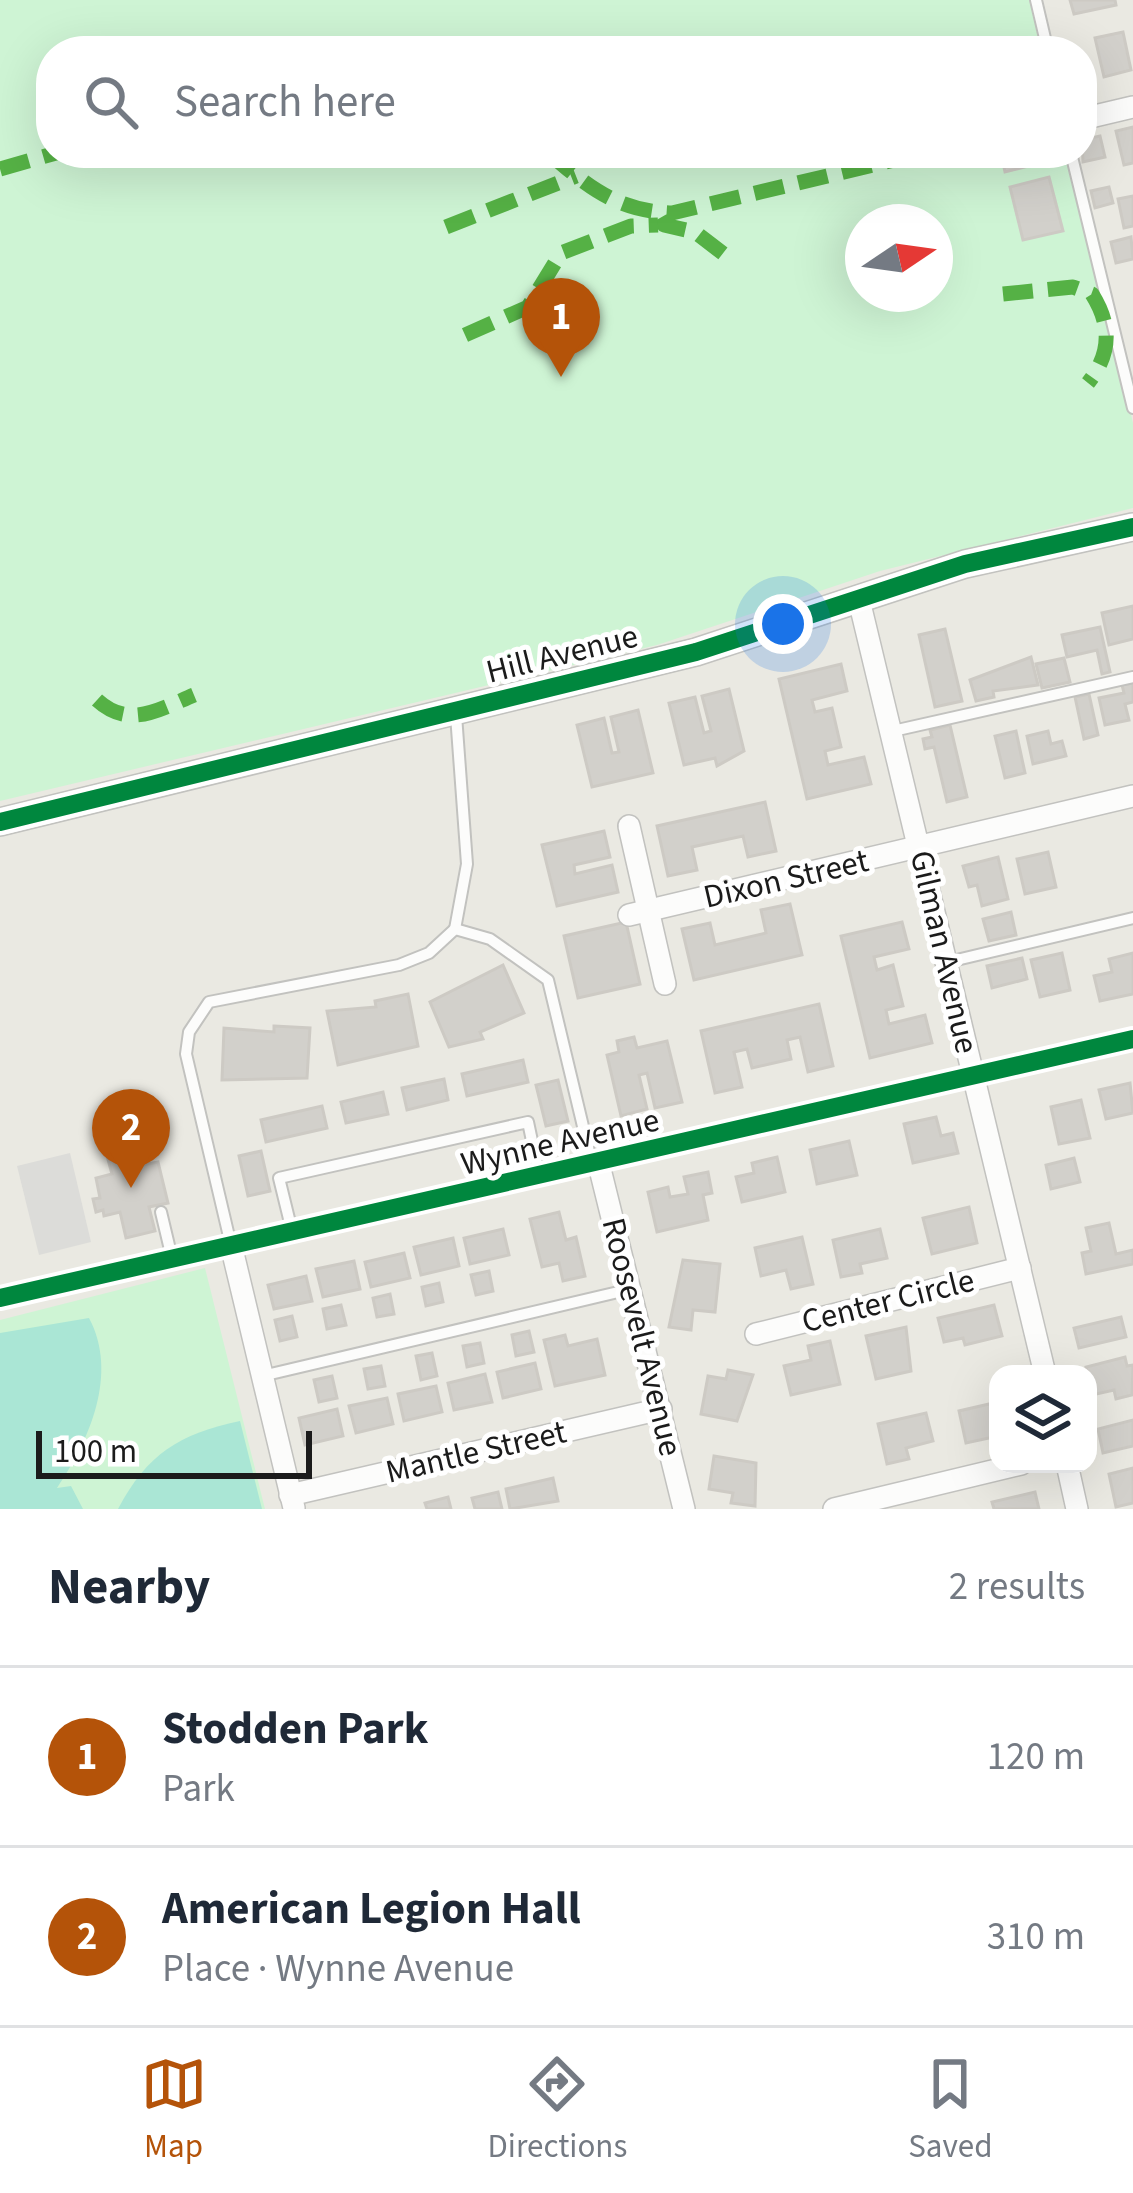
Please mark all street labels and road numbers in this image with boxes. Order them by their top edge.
street label: Hill Avenue [481,612,643,696]
street label: Dixon Street [699,837,873,921]
street label: Gilman Avenue [898,846,990,1058]
street label: Wynne Avenue [456,1096,664,1188]
street label: Roosevelt Avenue [590,1213,694,1461]
street label: Center Circle [797,1257,979,1345]
street label: Mantle Street [381,1408,571,1496]

